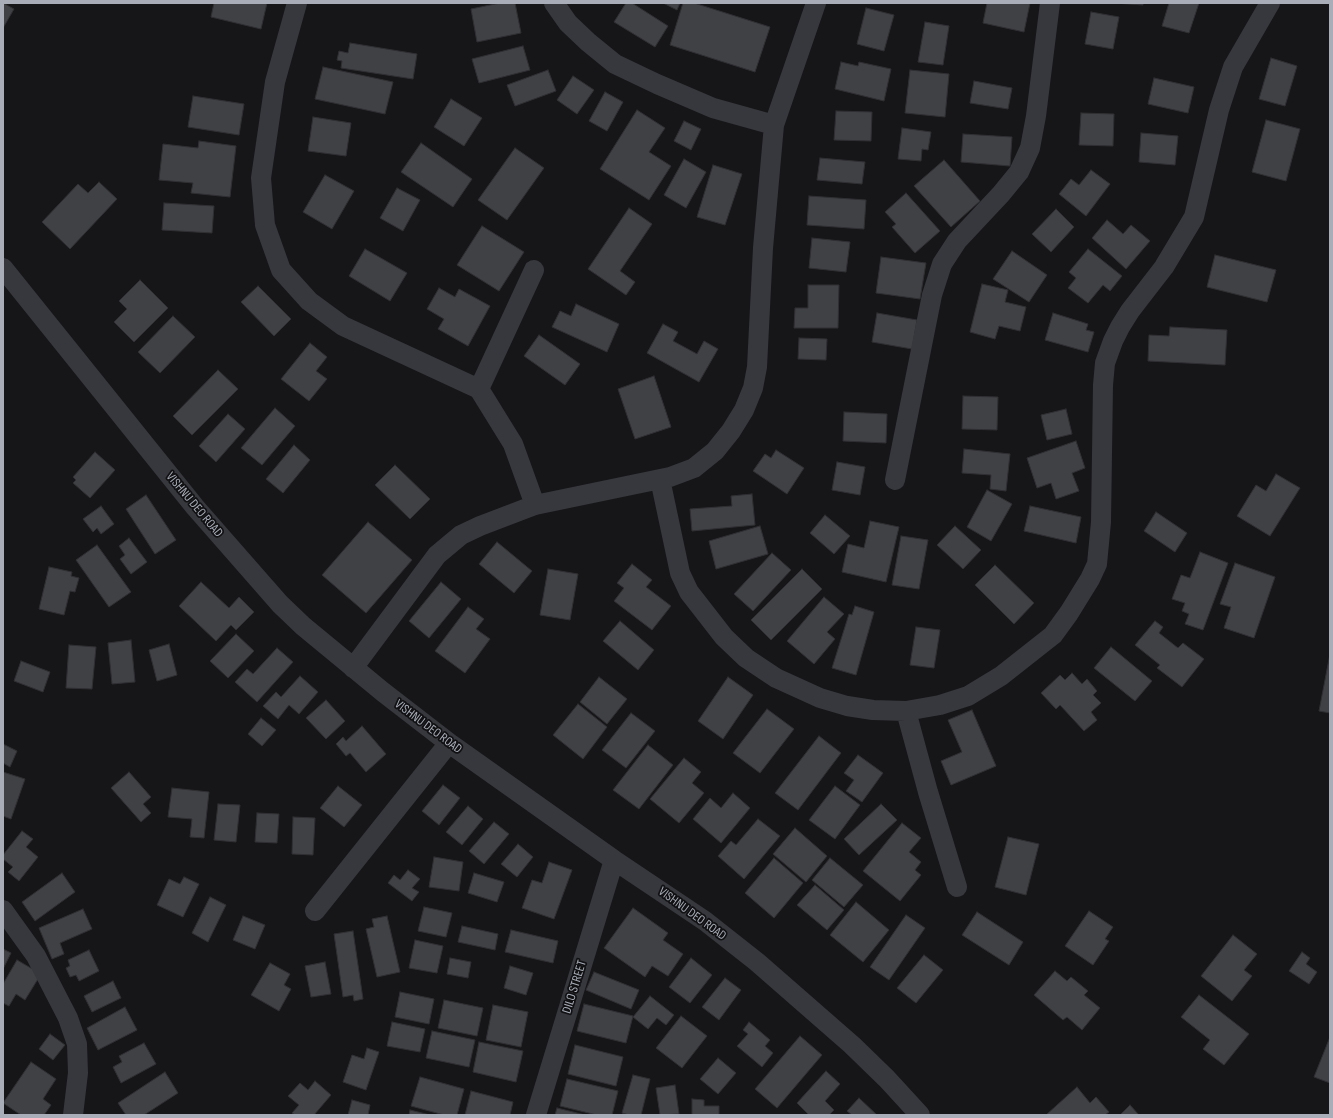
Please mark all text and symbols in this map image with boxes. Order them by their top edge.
street label: VISHNU DEO ROAD [162,469,226,541]
street label: VISHNU DEO ROAD [391,697,465,757]
street label: VISHNU DEO ROAD [655,884,729,944]
street label: DILO STREET [560,959,590,1015]

